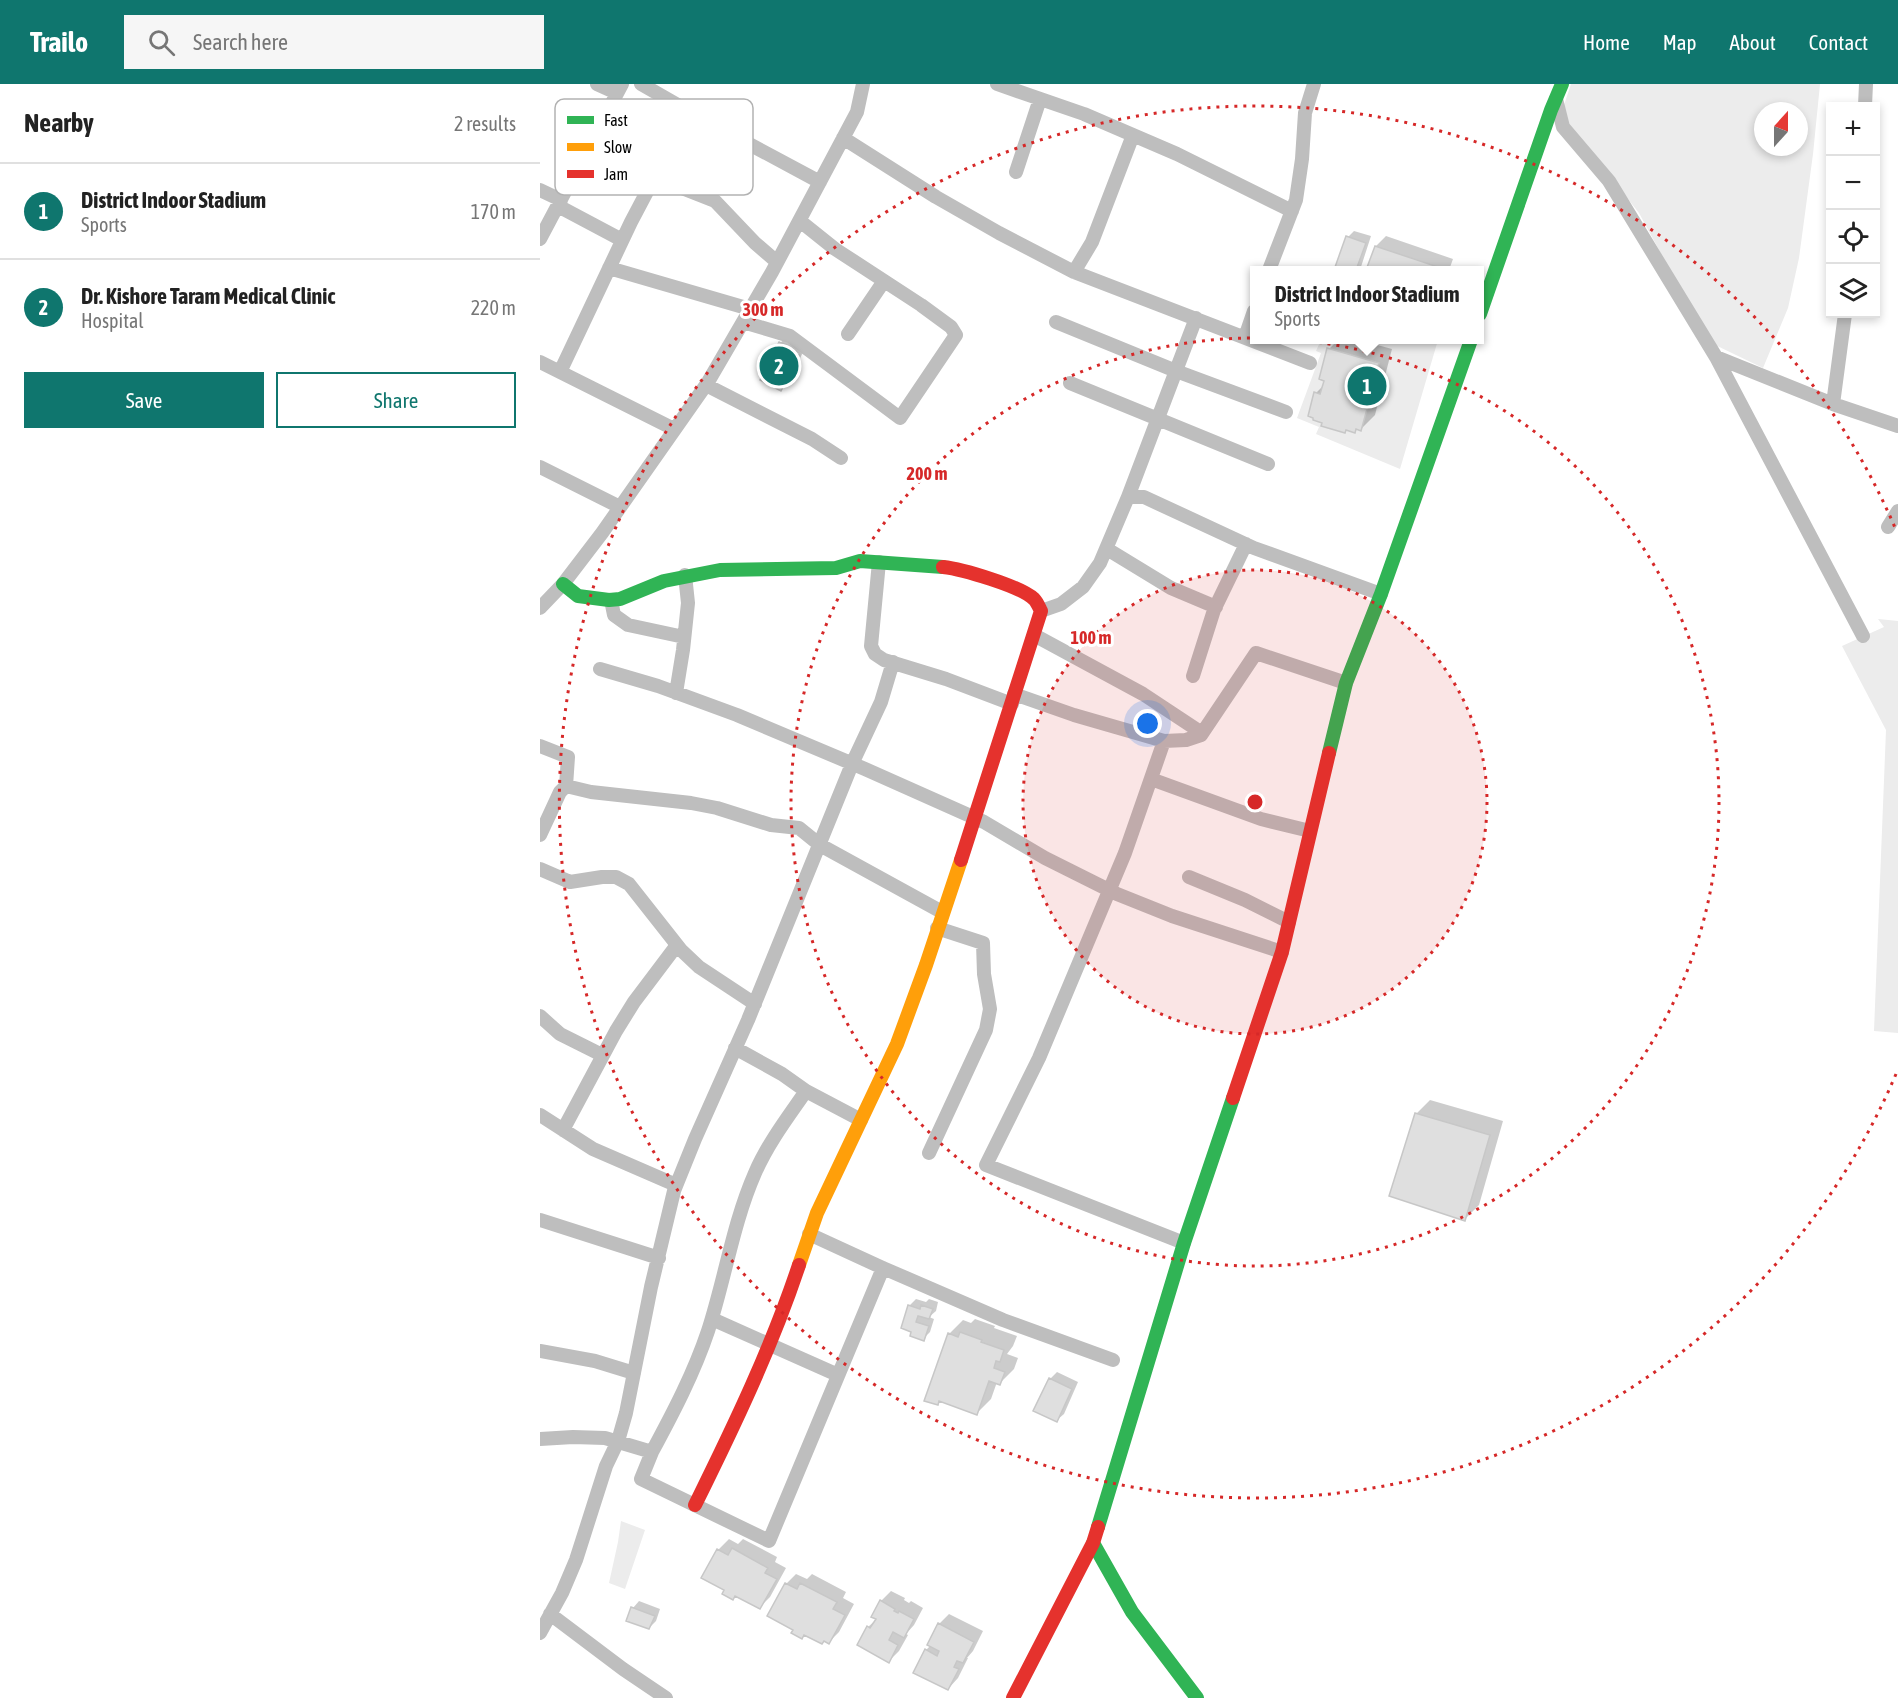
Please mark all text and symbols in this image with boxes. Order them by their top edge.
search box [124,15,544,69]
text: Trailo [30,26,88,58]
icon: search [145,26,178,59]
text: Search here [193,29,288,55]
text: Home [1583,30,1630,54]
text: Map [1663,30,1697,54]
text: About [1730,30,1776,54]
text: Contact [1809,30,1868,54]
legend [555,99,753,195]
north arrow [1754,102,1808,156]
map controls [1826,102,1880,318]
button: + [1826,102,1880,156]
text: Nearby [24,108,94,138]
text: Fast [604,111,628,129]
text: 2 results [454,112,516,135]
text: Slow [604,138,632,156]
button: − [1826,156,1880,210]
text: Jam [604,165,628,183]
text: District Indoor Stadium [81,187,266,213]
text: 1 [39,200,48,223]
text: 170 m [471,200,516,223]
button: locate [1826,210,1880,264]
text: Sports [81,213,127,236]
button: layers [1826,264,1880,318]
popup [1250,266,1484,344]
text: District Indoor Stadium [1274,281,1460,307]
text: Dr. Kishore Taram Medical Clinic [81,283,335,309]
text: 2 [39,296,48,319]
text: 220 m [471,296,516,319]
text: 300 m [743,299,783,320]
text: Sports [1274,307,1320,330]
text: Hospital [81,309,144,332]
pin: 2 [760,344,798,388]
pin: 1 [1348,364,1386,408]
button: Save [24,372,264,428]
button: Share [276,372,516,428]
text: 200 m [907,463,947,484]
text: 100 m [1071,627,1111,648]
your location [1133,709,1162,738]
centre of rings [1245,792,1265,812]

